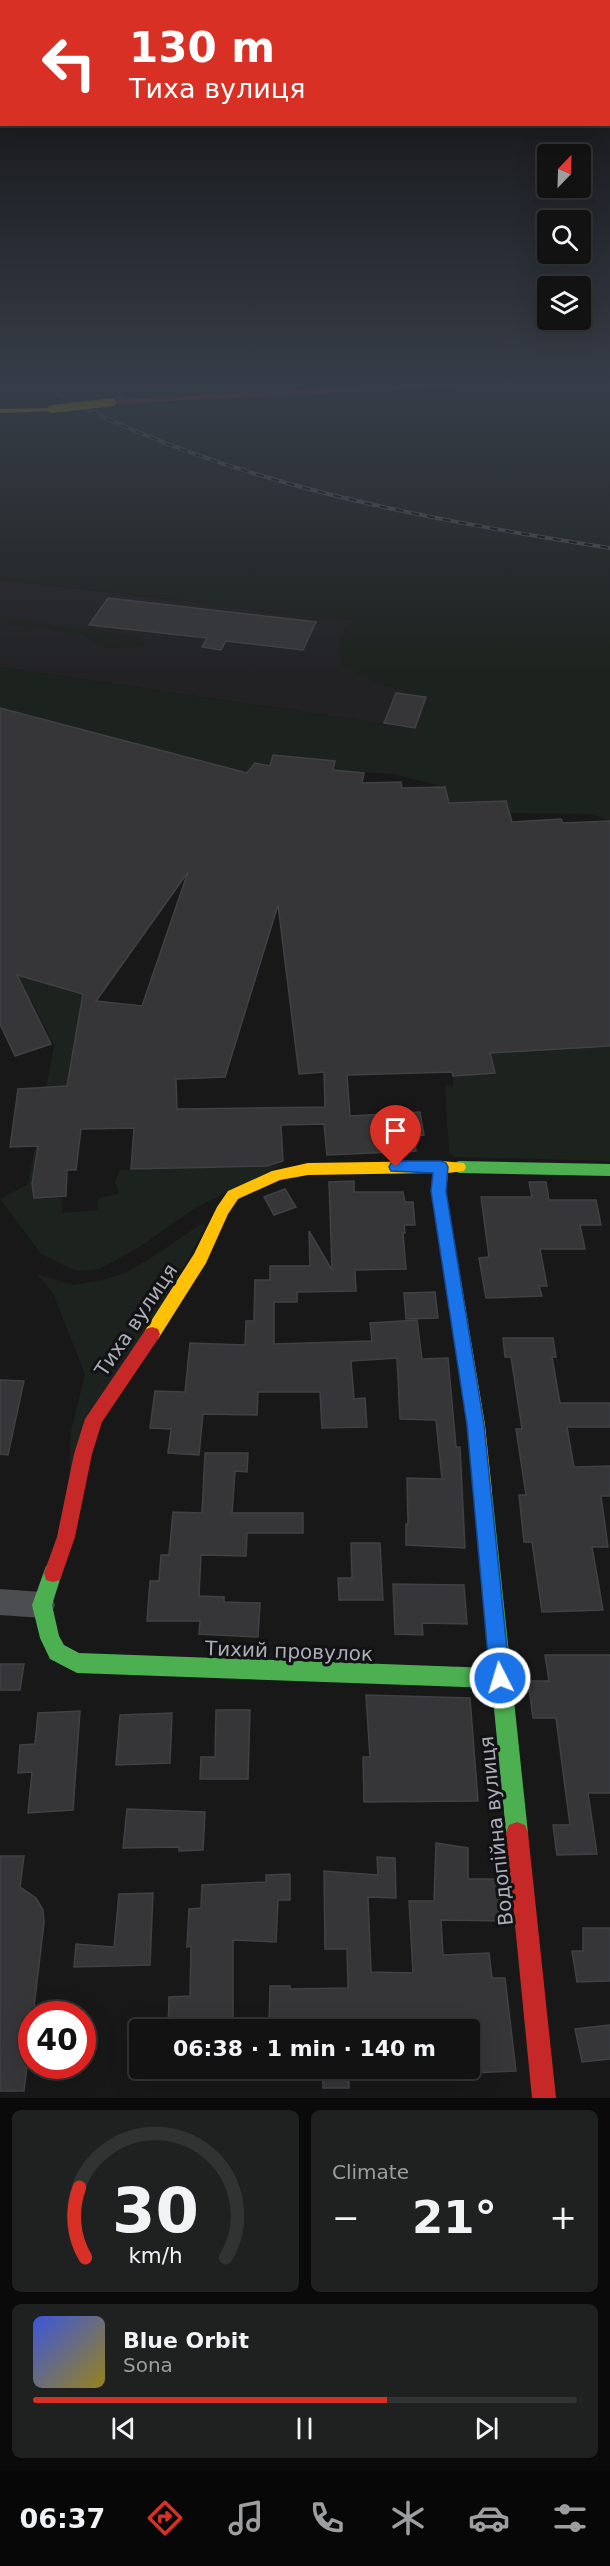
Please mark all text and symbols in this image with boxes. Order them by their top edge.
text: 130 m [129,23,275,72]
icon: left [30,24,108,102]
text: Тиха вулиця [129,73,305,104]
north arrow [537,144,591,198]
map controls [537,144,591,330]
button: search [537,210,591,264]
button: layers [537,276,591,330]
pin [370,1105,421,1167]
icon: arrive [379,1114,412,1147]
street label: Тиха вулиця [89,1259,182,1382]
street label: Тихий провулок [204,1636,373,1666]
position arrow [468,1646,532,1710]
street label: Водопійна вулиця [474,1735,518,1927]
speed limit sign: 40 [18,2001,96,2079]
text: 06:38 · 1 min · 140 m [173,2036,436,2061]
text: Climate [332,2160,409,2184]
text: 30 [112,2174,199,2247]
text: 21° [412,2191,497,2244]
text: − [332,2198,360,2237]
text: + [549,2198,577,2237]
text: km/h [128,2243,183,2268]
text: Blue Orbit [123,2328,249,2353]
text: Sona [123,2353,173,2377]
icon: previous [107,2412,140,2445]
icon: pause [288,2412,321,2445]
icon: next [470,2412,503,2445]
icon: directions [144,2497,186,2539]
icon: music [225,2497,267,2539]
icon: phone [306,2497,348,2539]
icon: climate [387,2497,429,2539]
icon: car [468,2497,510,2539]
icon: filters [549,2497,591,2539]
text: 06:37 [19,2503,105,2534]

